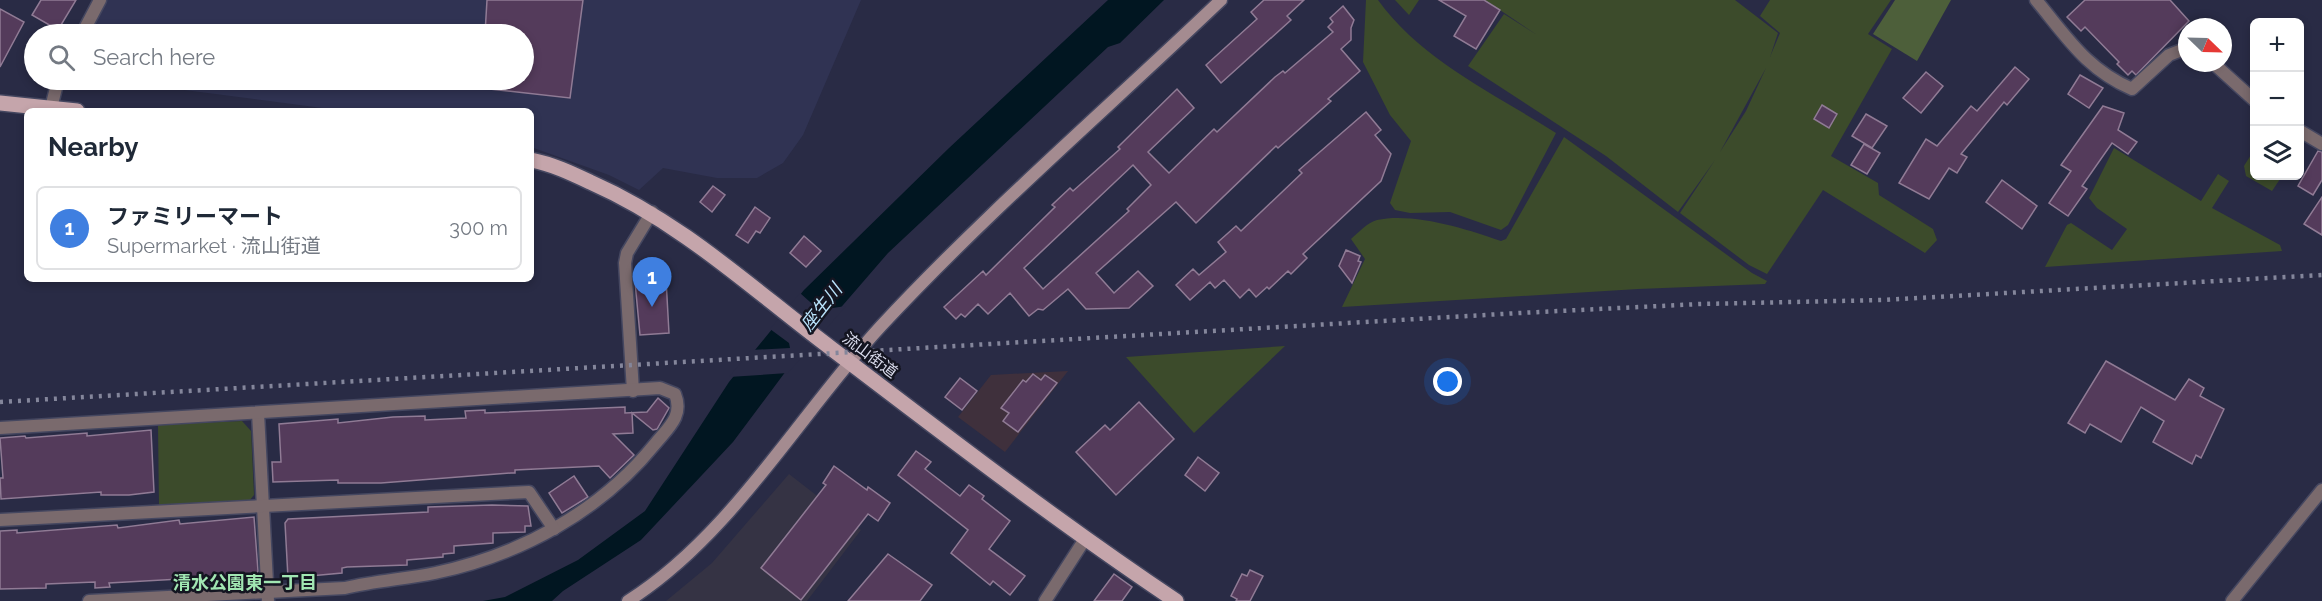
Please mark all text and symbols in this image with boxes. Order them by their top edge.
north arrow [2178,18,2232,72]
map controls [2250,18,2304,180]
button: + [2250,18,2304,72]
search box [24,24,534,90]
icon: search [45,41,78,74]
text: Search here [93,44,215,70]
button: − [2250,72,2304,126]
button: layers [2250,126,2304,180]
text: Nearby [48,132,138,162]
text: ファミリーマート [107,203,283,229]
text: 1 [65,216,74,240]
text: 300 m [449,216,508,240]
text: Supermarket · 流山街道 [107,234,321,258]
pin: 1 [632,258,672,307]
water label: 座生川 [796,278,847,335]
street label: 流山街道 [839,328,901,382]
your location [1433,367,1462,396]
district label: 清水公園東一丁目 [173,572,317,593]

